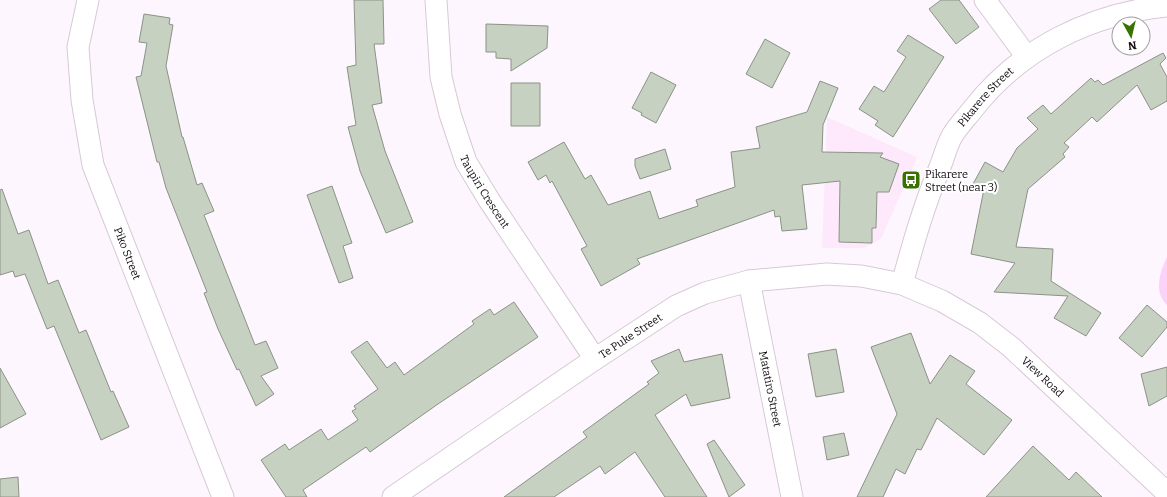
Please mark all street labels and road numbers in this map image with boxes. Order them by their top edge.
street label: Pikarere Street [955,65,1016,129]
street label: Taupiri Crescent [457,154,512,231]
street label: Piko Street [111,225,143,282]
street label: Te Puke Street [597,311,665,362]
street label: Matatiro Street [756,350,784,428]
street label: View Road [1019,354,1067,400]

